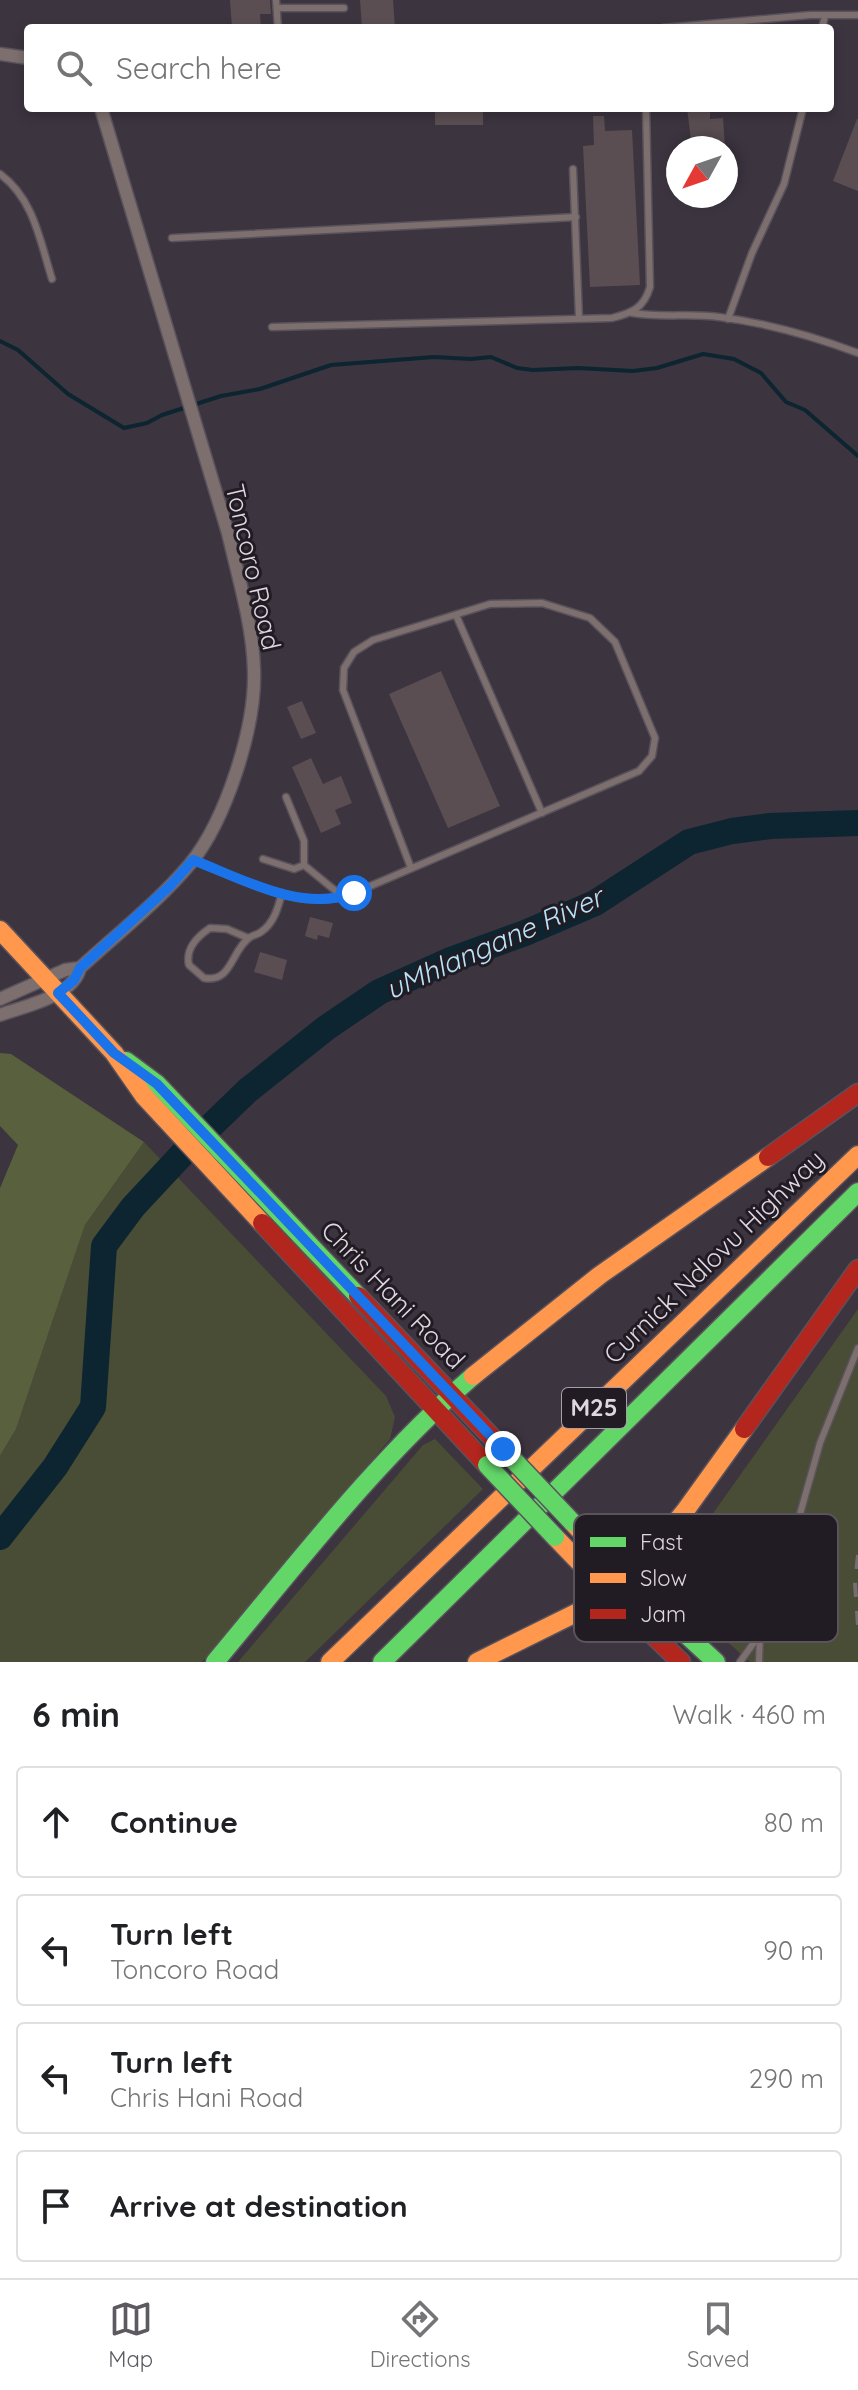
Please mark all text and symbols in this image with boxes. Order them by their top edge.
search box [24,24,834,112]
icon: search [52,46,96,90]
text: Search here [116,49,282,87]
north arrow [666,136,738,208]
street label: Toncoro Road [218,481,289,653]
route start [336,875,372,911]
water label: uMhlangane River [380,878,611,1006]
street label: Curnick Ndlovu Highway [596,1143,831,1371]
street label: Chris Hani Road [314,1214,472,1376]
road number: M25 [562,1388,626,1428]
route end [485,1431,521,1467]
legend [574,1514,838,1642]
text: Fast [640,1528,683,1556]
text: Slow [640,1564,687,1592]
text: Jam [640,1600,686,1628]
text: 6 min [32,1693,120,1736]
text: Walk · 460 m [672,1698,826,1731]
icon: ahead [34,1800,78,1844]
text: Continue [110,1803,238,1841]
text: 80 m [764,1806,824,1839]
text: Turn left [110,1915,233,1953]
icon: left [34,1928,78,1972]
text: 90 m [763,1934,824,1967]
text: Toncoro Road [110,1953,279,1986]
text: Turn left [110,2043,233,2081]
icon: left [34,2056,78,2100]
text: 290 m [749,2062,824,2095]
text: Chris Hani Road [110,2081,303,2114]
icon: arrive [34,2184,78,2228]
text: Arrive at destination [110,2187,408,2225]
tab: Map [108,2297,153,2373]
tab: Directions [370,2297,470,2373]
tab: Saved [687,2297,750,2373]

